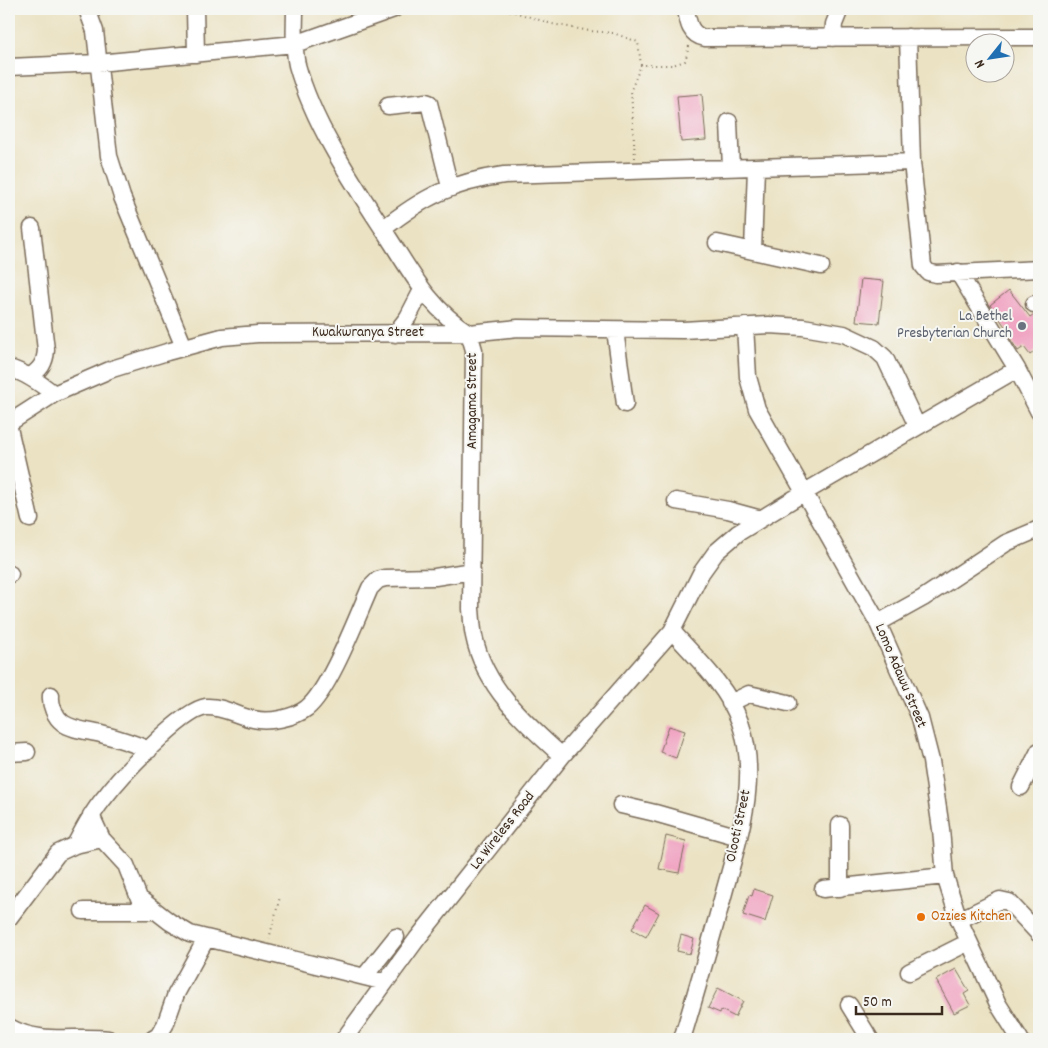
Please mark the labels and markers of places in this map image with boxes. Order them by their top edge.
place label: La Bethel Presbyterian Church [897,306,1012,345]
marker: La Bethel Presbyterian Church [1016,320,1028,332]
place label: Ozzies Kitchen [931,906,1012,928]
marker: Ozzies Kitchen [915,911,927,923]

